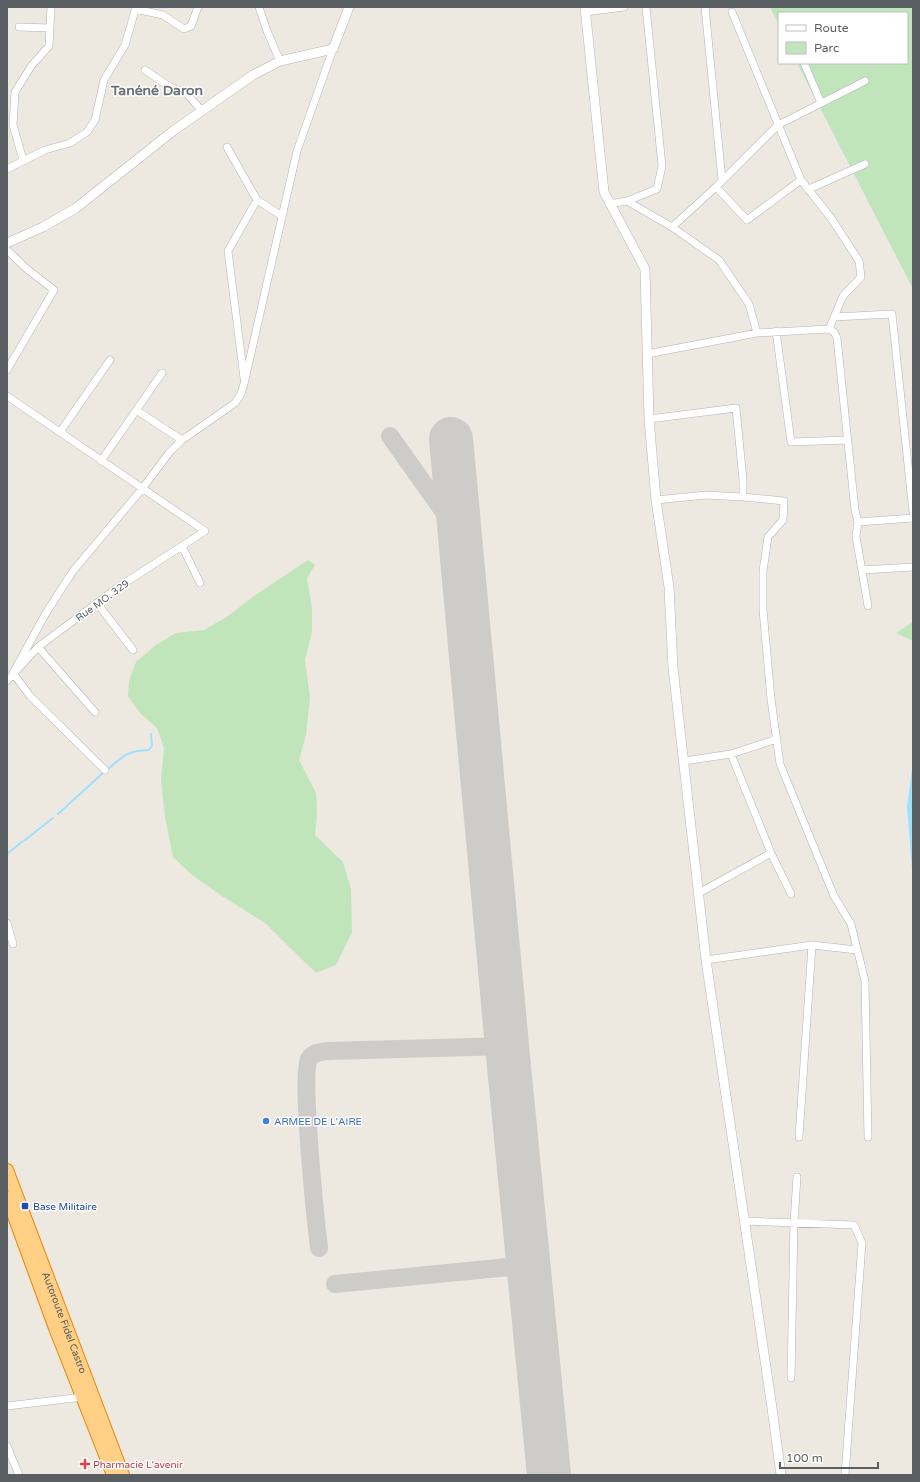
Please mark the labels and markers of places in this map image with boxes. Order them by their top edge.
marker: ARMEE DE L'AIRE [261,1116,271,1126]
place label: ARMEE DE L'AIRE [274,1116,362,1128]
marker: Base Militaire [20,1201,30,1211]
place label: Base Militaire [33,1201,97,1213]
marker: Pharmacie L'avenir [80,1459,90,1469]
place label: Pharmacie L'avenir [93,1459,183,1471]

